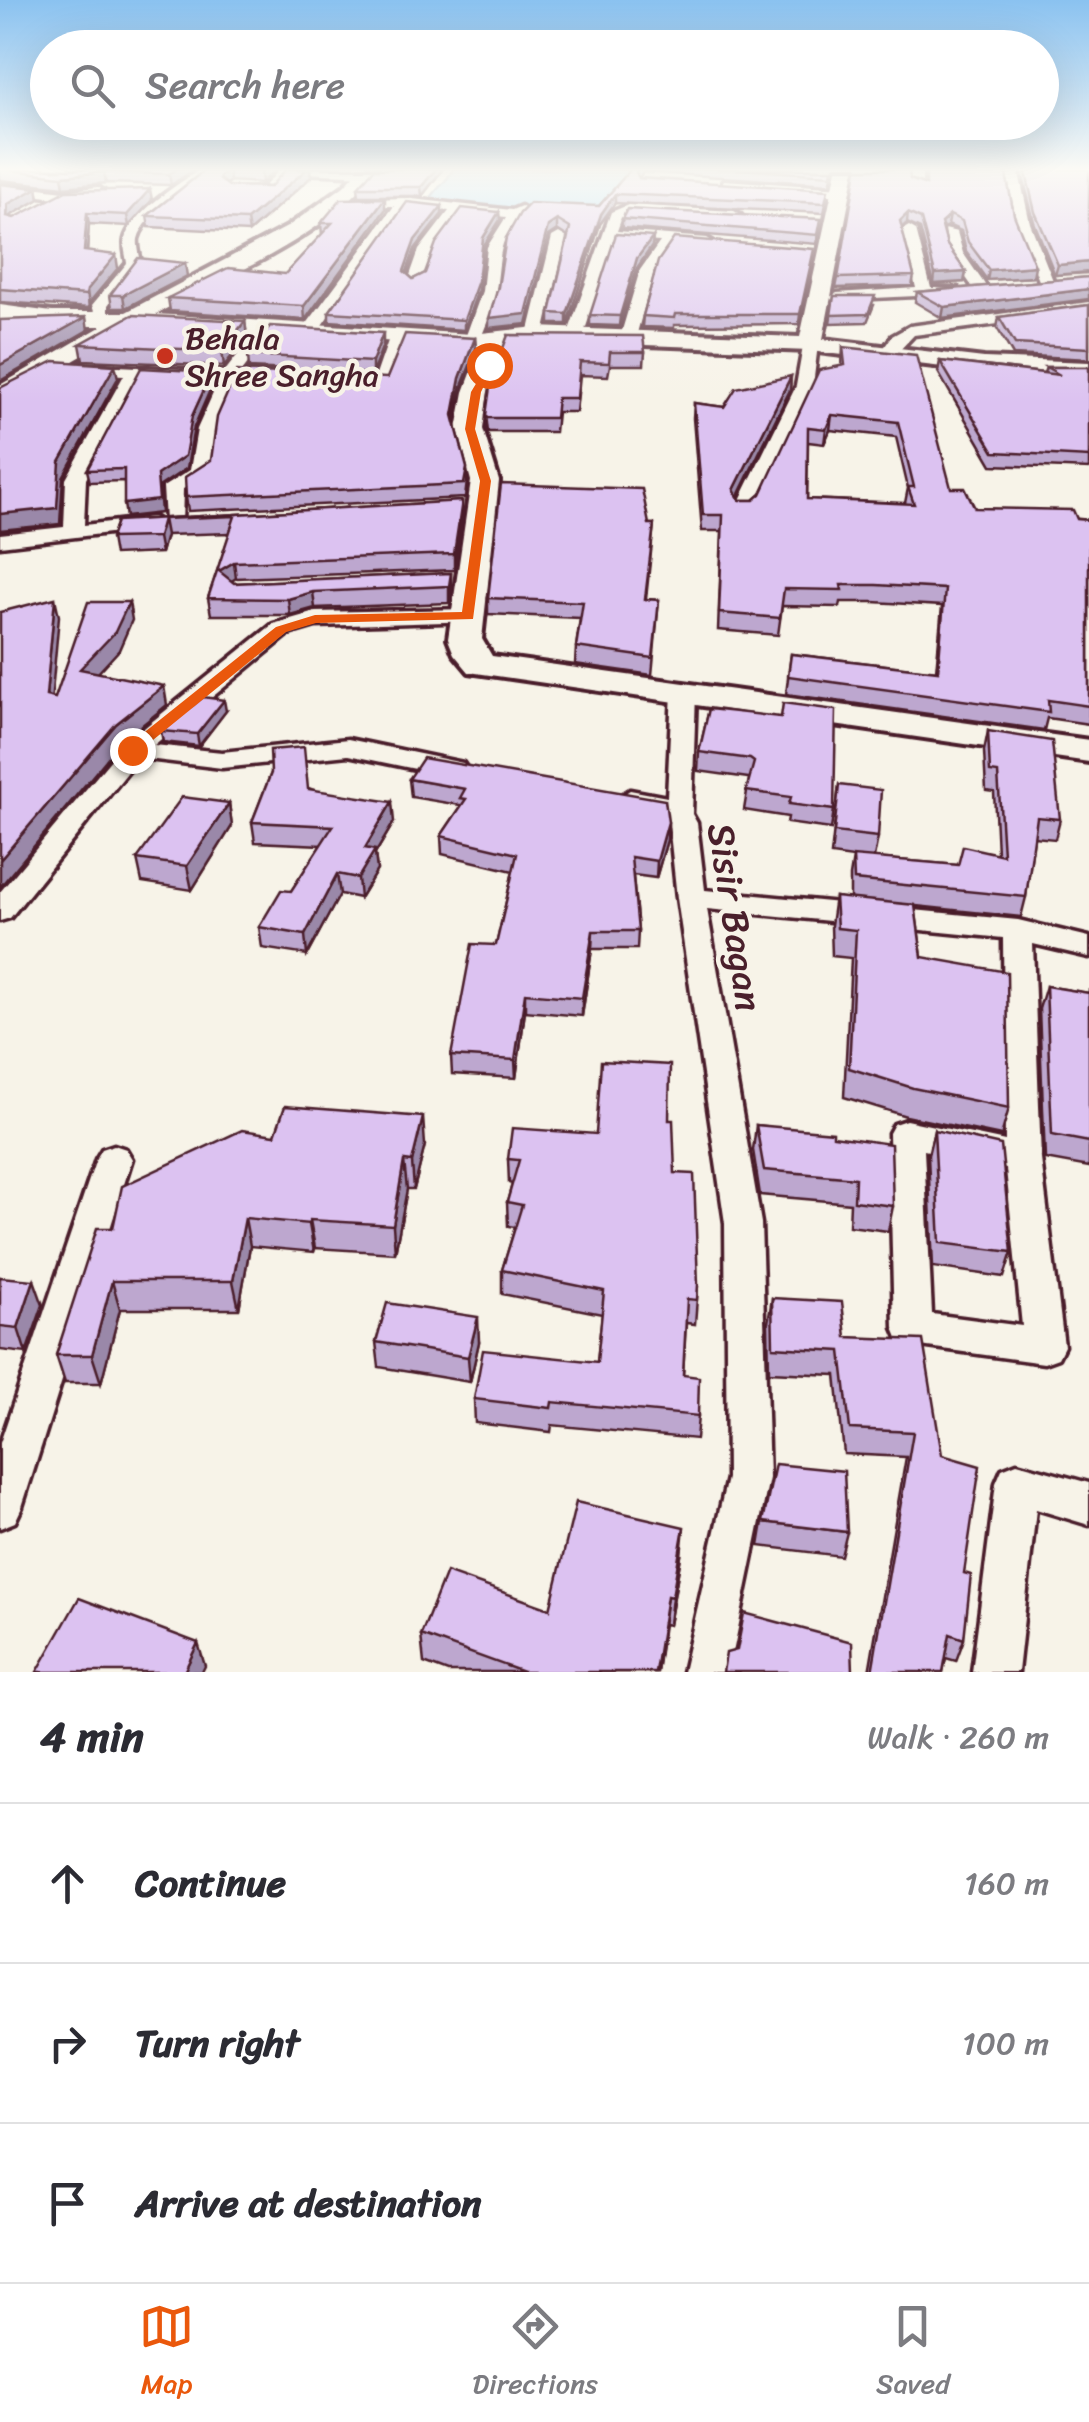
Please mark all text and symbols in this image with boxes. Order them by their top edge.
search box [30,30,1059,140]
text: Search here [145,52,345,119]
icon: search [65,58,120,113]
place label: Behala Shree Sangha [185,310,379,404]
route start [467,343,513,389]
marker: Behala Shree Sangha [154,345,176,367]
route end [110,728,156,774]
street label: Sisir Bagan [687,818,783,1016]
text: 4 min [40,1700,144,1774]
text: Walk · 260 m [867,1709,1049,1766]
text: Continue [135,1850,286,1917]
text: 160 m [964,1855,1049,1912]
icon: ahead [40,1856,95,1911]
text: Turn right [135,2010,300,2077]
text: 100 m [962,2015,1049,2072]
icon: right [40,2016,95,2071]
text: Arrive at destination [135,2170,482,2237]
icon: arrive [40,2176,95,2231]
tab: Map [139,2299,194,2408]
tab: Directions [472,2299,598,2408]
tab: Saved [876,2299,950,2408]

